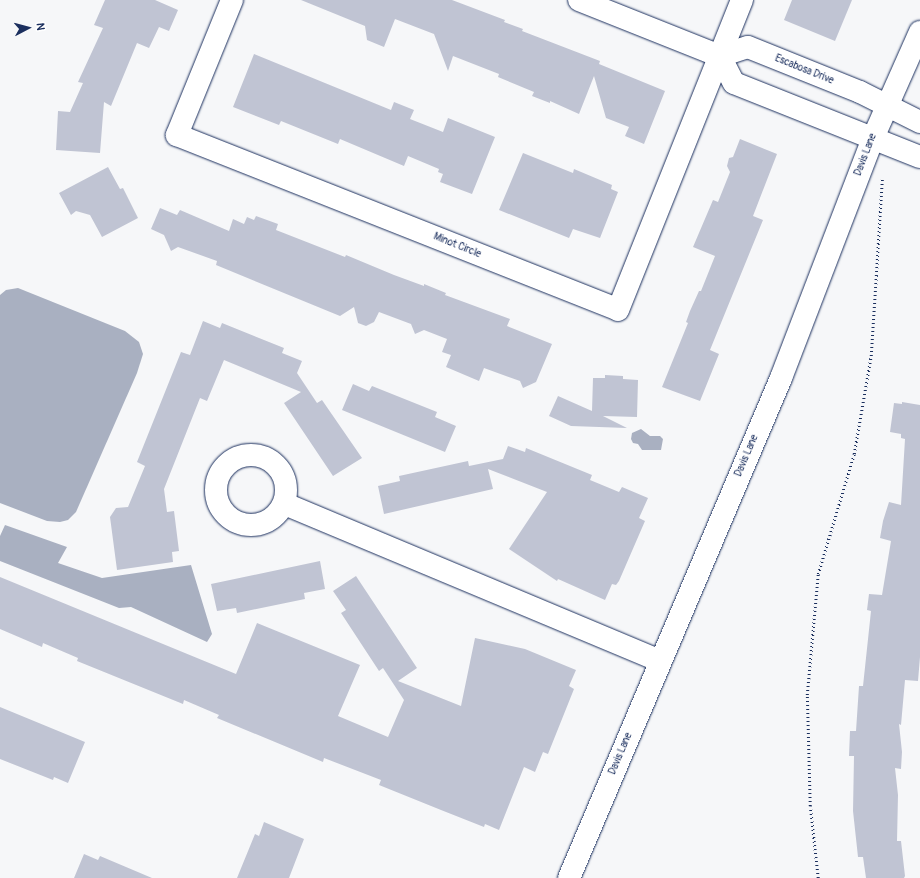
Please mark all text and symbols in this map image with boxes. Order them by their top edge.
north arrow [8,8,48,48]
text: N [34,22,47,31]
street label: Escabosa Drive [773,53,835,87]
street label: Davis Lane [852,132,880,178]
street label: Minot Circle [431,231,483,261]
street label: Davis Lane [733,433,761,479]
street label: Davis Lane [607,731,635,777]

